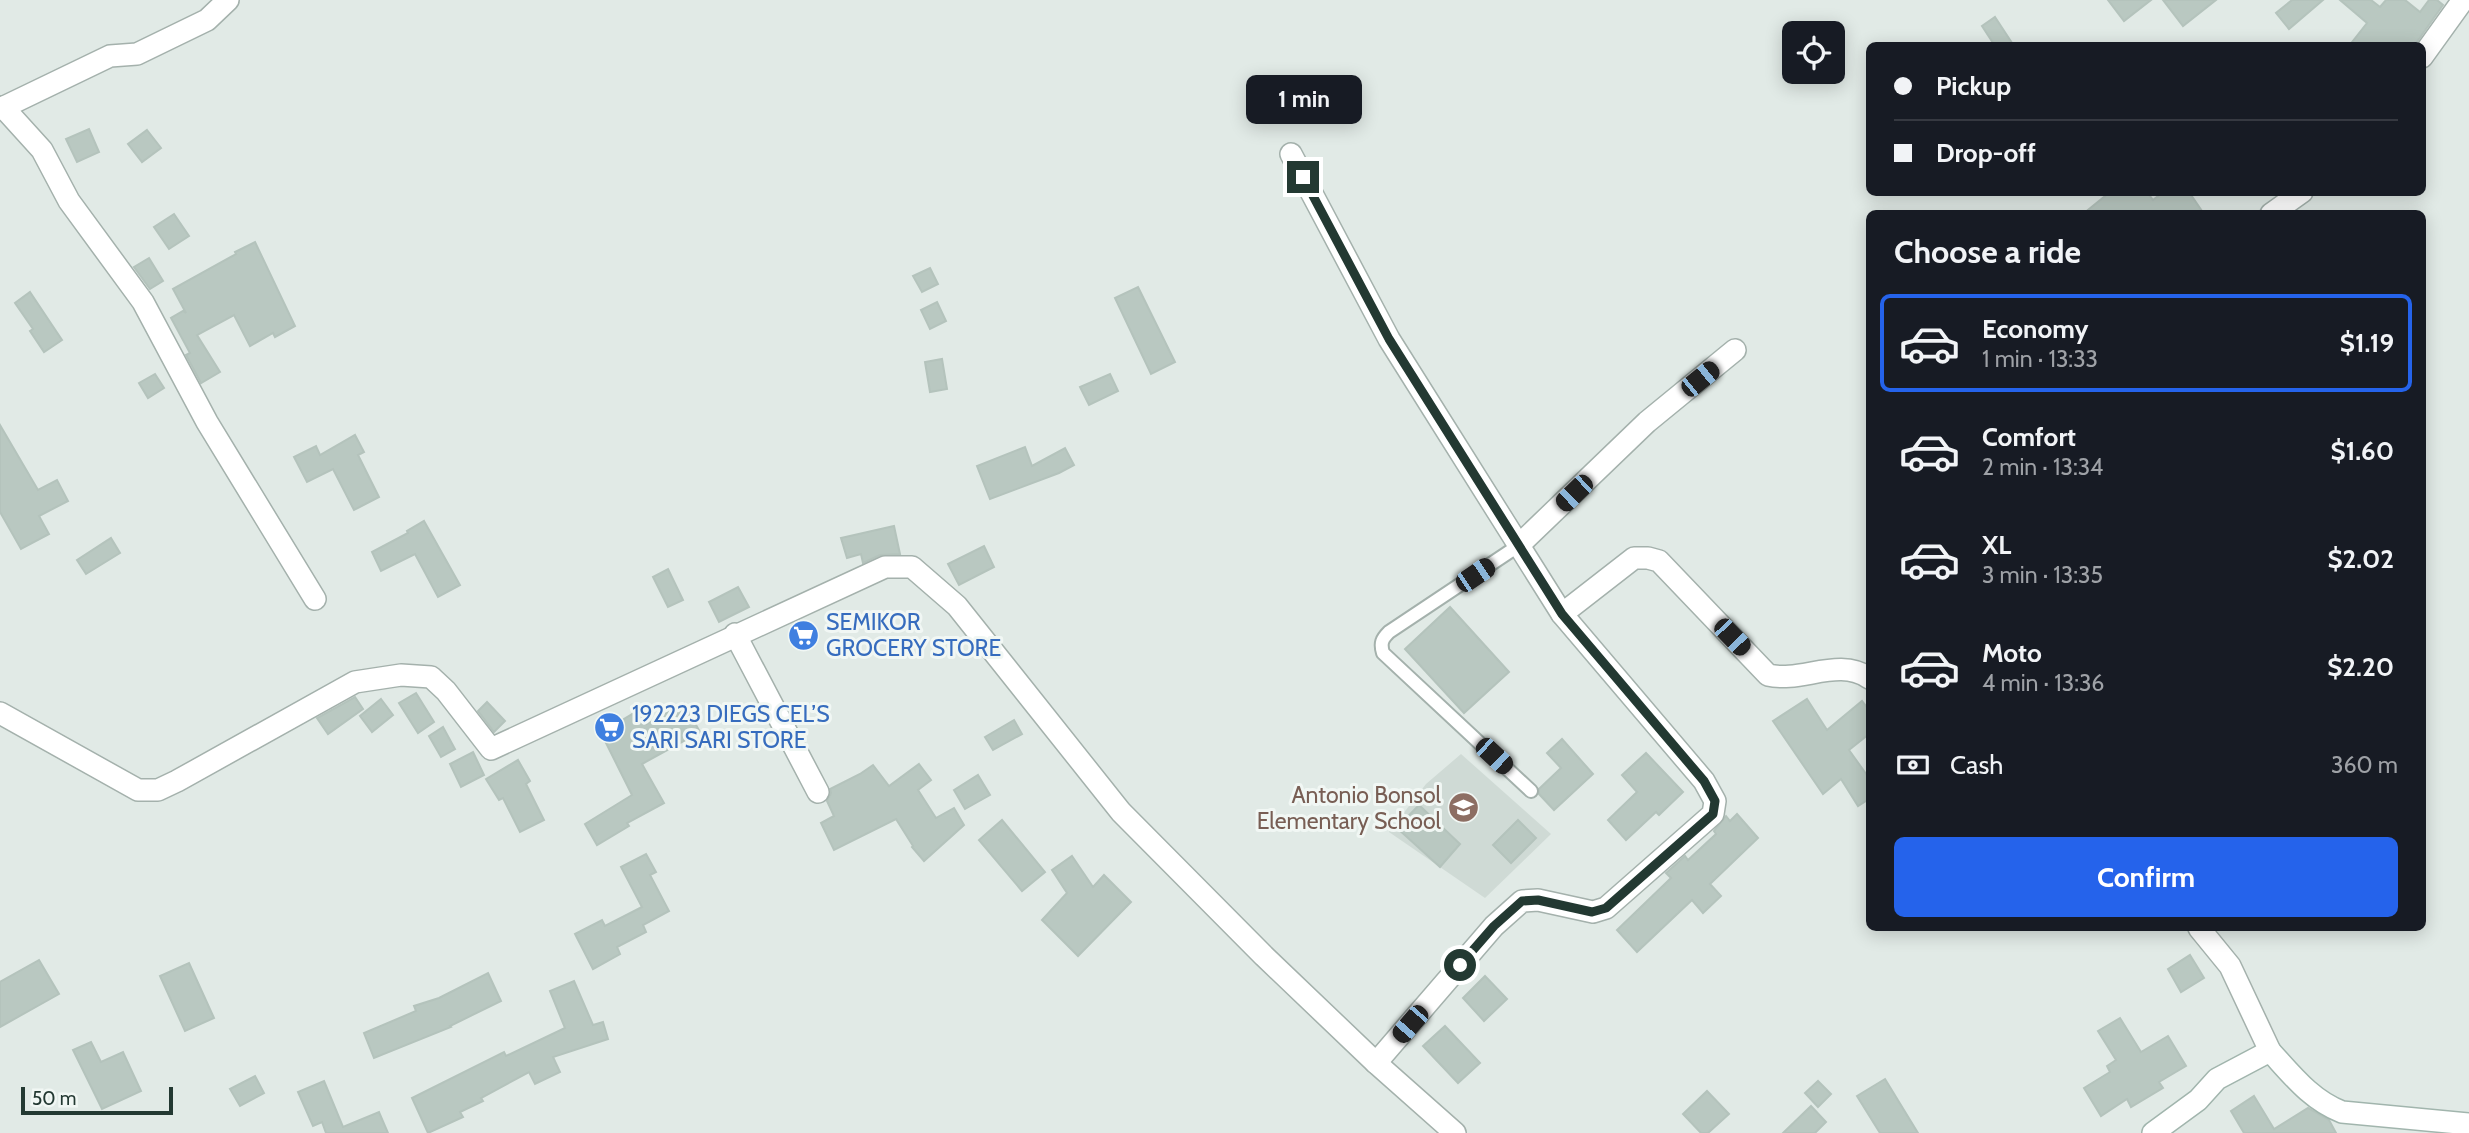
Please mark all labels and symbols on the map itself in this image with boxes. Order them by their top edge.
callout: 1 min [1245,76,1361,124]
route end [1287,161,1319,193]
car [1678,358,1723,400]
car [1552,471,1597,515]
car [1452,555,1499,595]
place label: SEMIKOR GROCERY STORE [826,608,1001,662]
car [1710,615,1755,659]
supermarket icon: SEMIKOR GROCERY STORE [786,618,820,652]
place label: 192223 DIEGS CEL’S SARI SARI STORE [632,700,830,754]
supermarket icon: 192223 DIEGS CEL’S SARI SARI STORE [592,710,626,744]
car [1472,734,1517,778]
place label: Antonio Bonsol Elementary School [1257,781,1442,835]
school or university icon: Antonio Bonsol Elementary School [1447,791,1481,825]
route start [1444,949,1476,981]
car [1389,1001,1432,1047]
scale bar [21,1084,173,1116]

